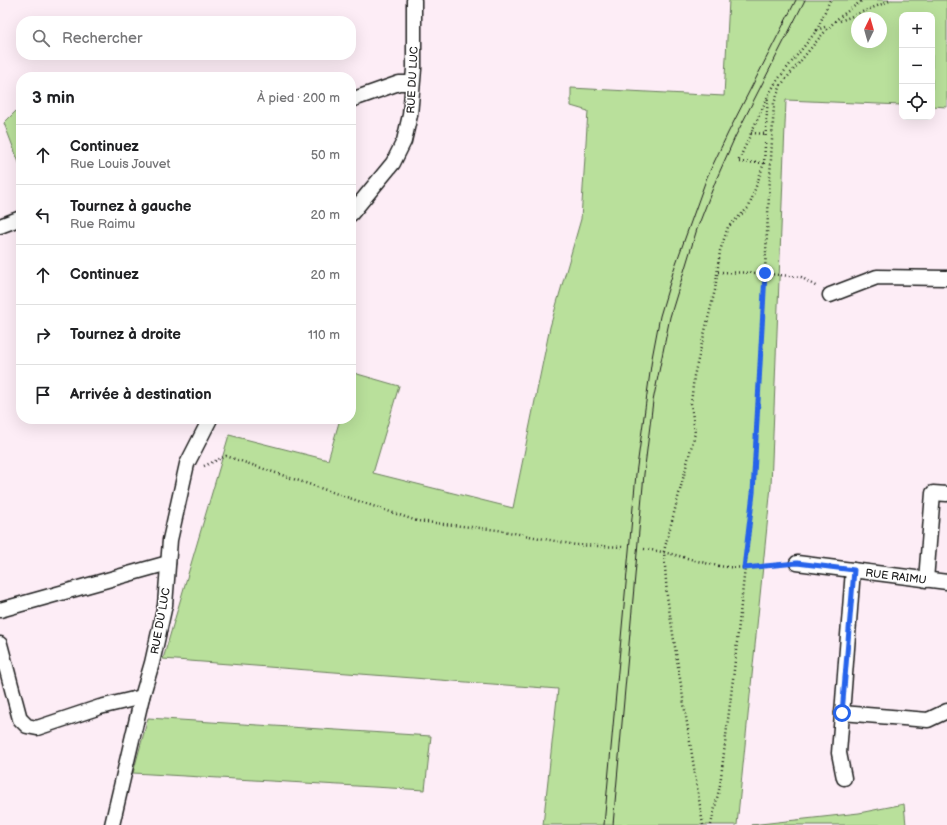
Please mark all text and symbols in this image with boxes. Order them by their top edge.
north arrow [851,12,887,48]
map controls [899,12,935,120]
button: + [899,12,935,48]
search box [16,16,356,60]
icon: search [30,27,52,49]
text: Rechercher [62,29,142,48]
street label: RUE DU LUC [404,46,421,114]
button: − [899,48,935,84]
button: locate [899,84,935,120]
text: 3 min [32,88,75,108]
text: À pied · 200 m [257,90,340,106]
text: Continuez [70,137,139,156]
icon: ahead [32,144,54,166]
text: 50 m [311,147,340,163]
text: Rue Louis Jouvet [70,156,170,172]
text: Tournez à gauche [70,197,191,216]
icon: left [32,204,54,226]
text: 20 m [310,207,340,223]
text: Rue Raimu [70,216,135,232]
icon: ahead [32,264,54,286]
route end [756,264,774,282]
text: Continuez [70,265,139,284]
text: 20 m [310,267,340,283]
icon: right [32,324,54,346]
text: Tournez à droite [70,325,181,344]
text: 110 m [308,327,340,343]
icon: arrive [32,384,54,406]
text: Arrivée à destination [70,385,212,404]
street label: RUE RAIMU [865,566,927,587]
street label: RUE DU LUC [148,587,173,655]
route start [833,704,851,722]

